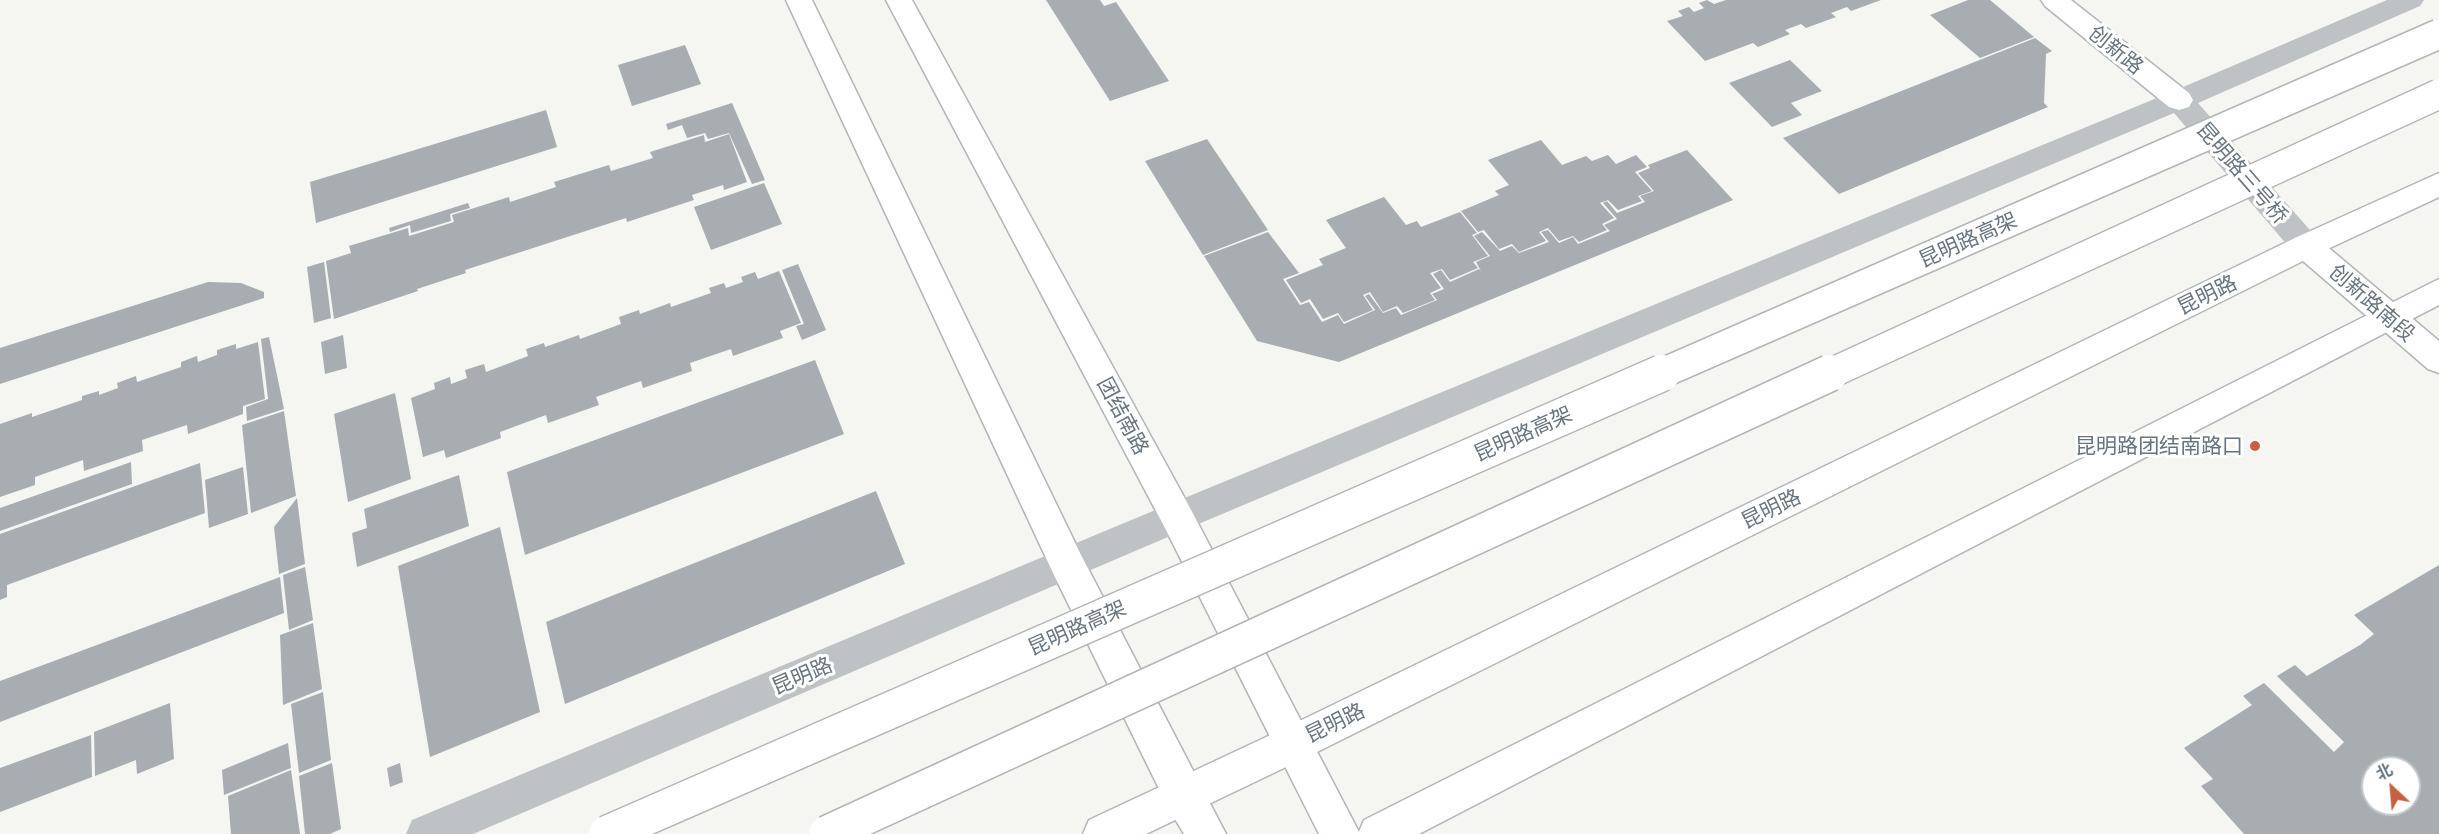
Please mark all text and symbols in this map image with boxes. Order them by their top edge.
street label: 创新路 [2084,20,2148,80]
street label: 昆明路三号桥 [2191,117,2293,229]
street label: 昆明路高架 [1915,207,2021,273]
street label: 创新路南段 [2324,259,2420,347]
street label: 昆明路 [2173,270,2241,320]
street label: 团结南路 [1092,373,1154,459]
street label: 昆明路高架 [1470,401,1576,467]
place label: 昆明路团结南路口 [2075,433,2243,459]
marker: 昆明路团结南路口 [2248,439,2262,453]
street label: 昆明路 [1737,484,1805,534]
street label: 昆明路高架 [1024,595,1130,661]
street label: 昆明路 [768,652,836,700]
street label: 昆明路 [1301,698,1369,748]
north arrow [2361,756,2421,816]
text: 北 [2372,759,2395,783]

